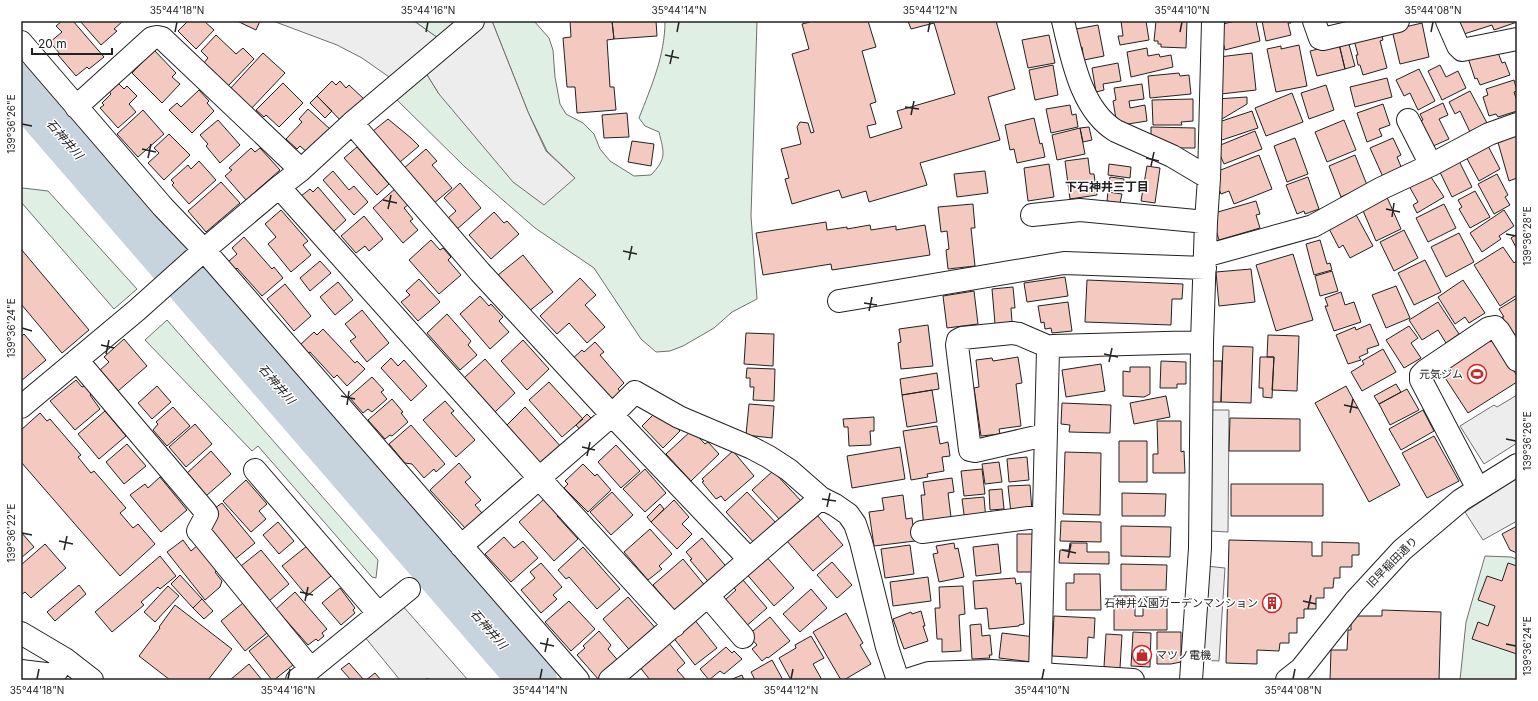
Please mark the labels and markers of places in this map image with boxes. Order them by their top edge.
sports icon: 元気ジム [1466,363,1488,385]
place label: 元気ジム [1419,367,1463,381]
building icon: 石神井公園ガーデンマンション [1261,592,1283,614]
place label: 石神井公園ガーデンマンション [1104,596,1258,610]
shop icon: マツノ電機 [1131,644,1153,666]
place label: マツノ電機 [1156,648,1211,662]

